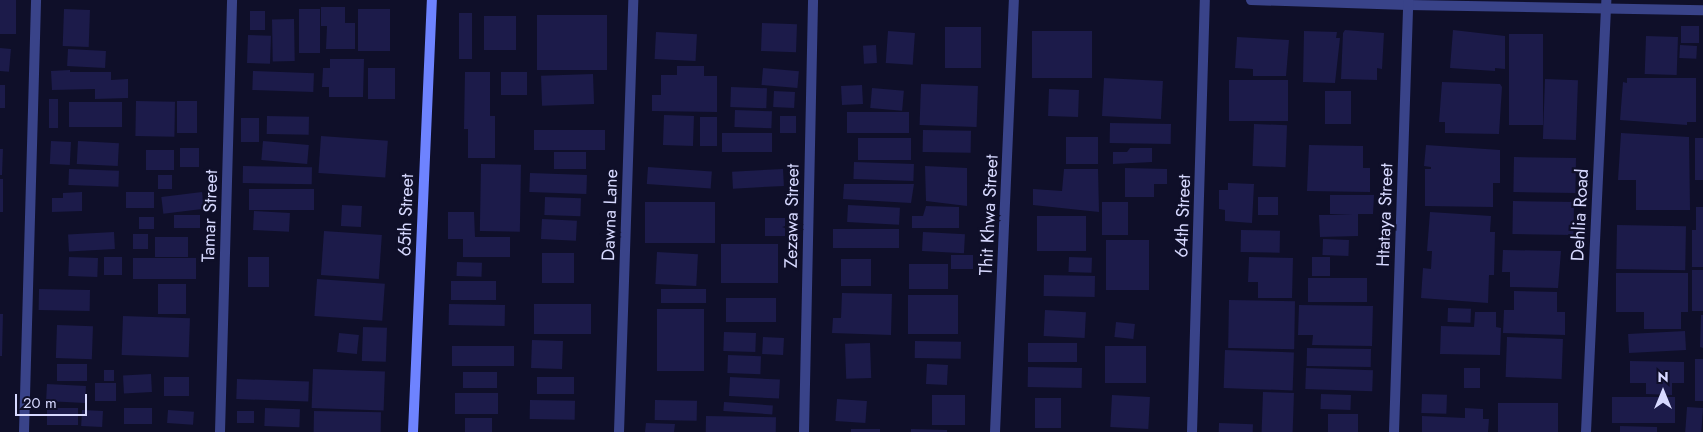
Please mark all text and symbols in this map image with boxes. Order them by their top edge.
street label: Thit Khwa Street [975,154,1003,276]
street label: Htataya Street [1372,163,1398,267]
street label: Zezawa Street [780,164,804,268]
street label: Dehlia Road [1567,168,1593,262]
street label: Tamar Street [198,169,222,263]
street label: Dawna Lane [598,169,622,261]
street label: 65th Street [394,173,418,257]
street label: 64th Street [1171,174,1195,258]
north arrow [1638,367,1688,417]
text: N [1657,367,1669,387]
scale bar [18,384,90,416]
text: 20 m [23,392,57,414]

